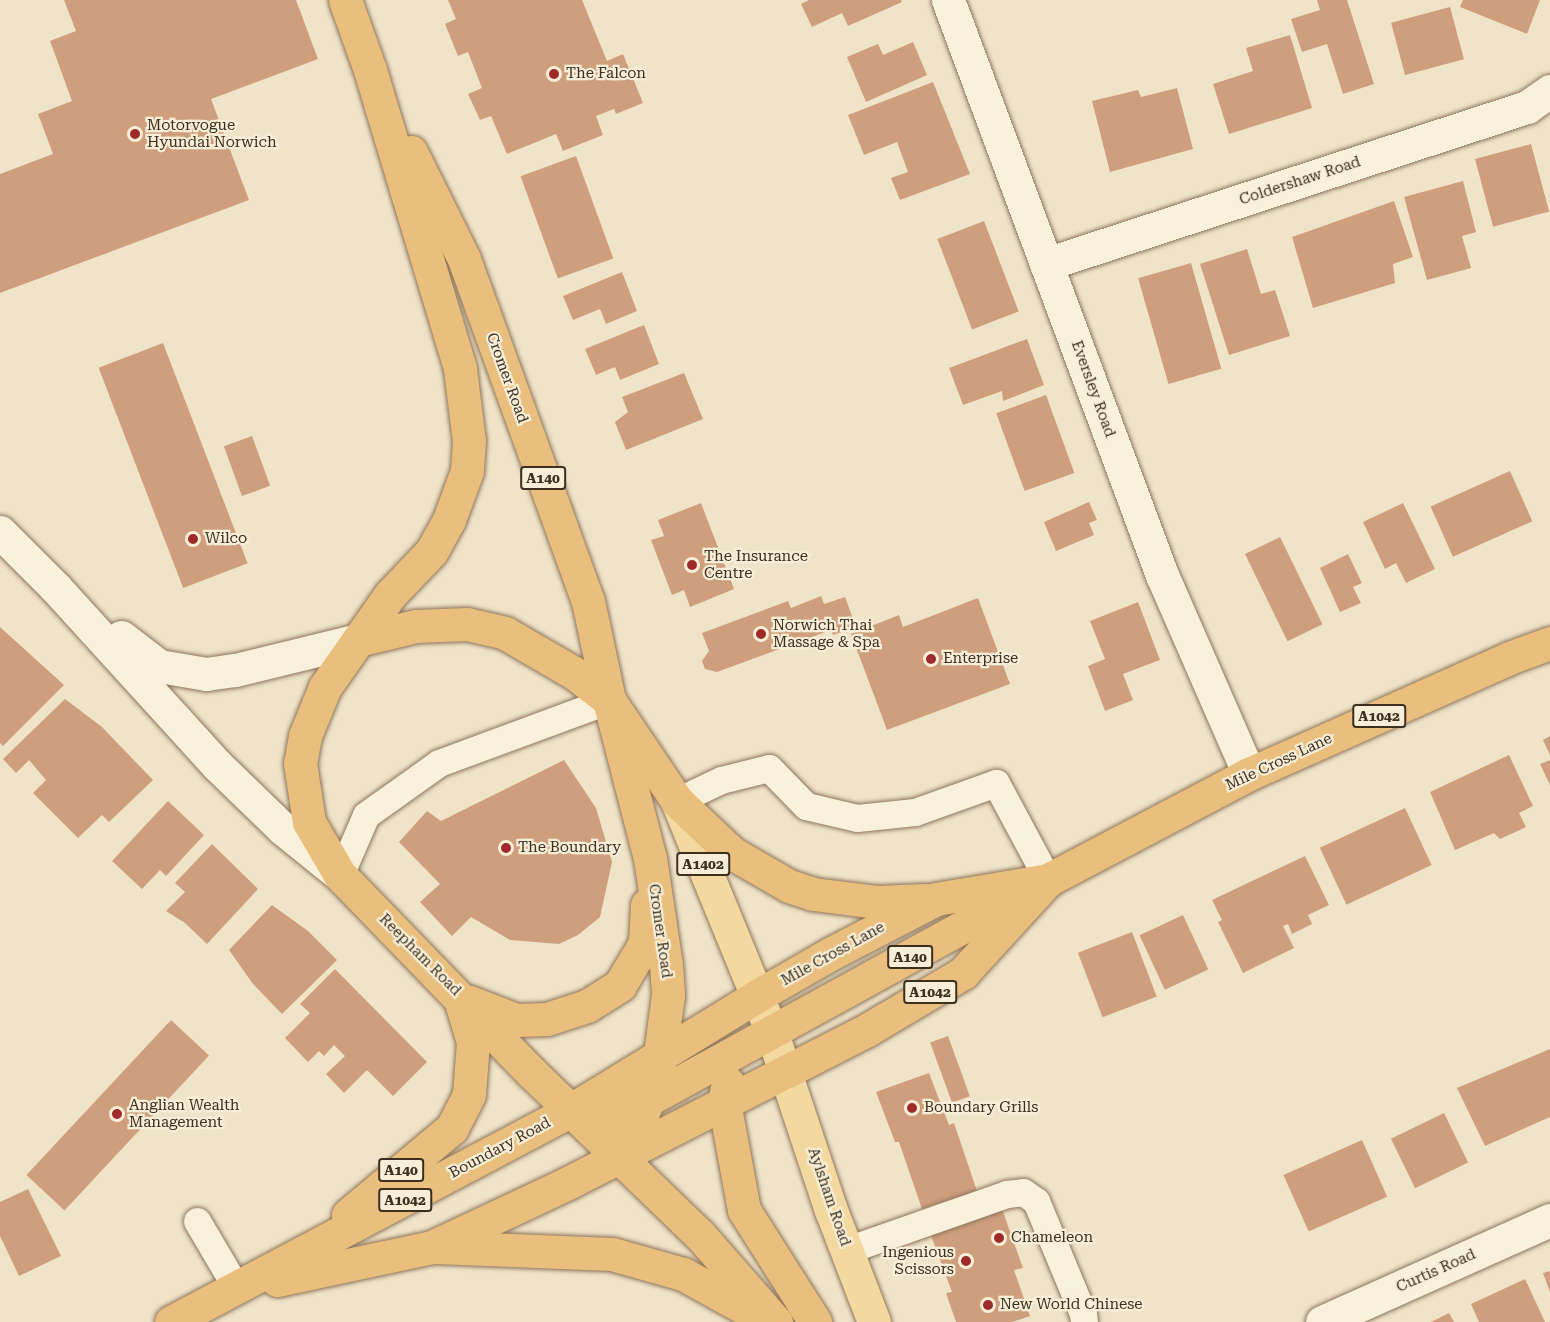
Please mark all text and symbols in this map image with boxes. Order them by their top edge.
place label: The Falcon [566,65,646,83]
marker: The Falcon [547,67,561,81]
place label: Motorvogue Hyundai Norwich [147,116,277,151]
marker: Motorvogue Hyundai Norwich [128,127,142,141]
street label: Coldershaw Road [1237,153,1363,209]
street label: Cromer Road [482,330,532,426]
street label: Eversley Road [1067,338,1119,440]
road number: A140 [519,467,567,489]
place label: Wilco [205,530,247,548]
marker: Wilco [186,532,200,546]
place label: The Insurance Centre [704,547,808,582]
marker: The Insurance Centre [685,558,699,572]
place label: Norwich Thai Massage & Spa [773,616,880,651]
marker: Norwich Thai Massage & Spa [754,627,768,641]
place label: Enterprise [943,650,1018,668]
marker: Enterprise [924,652,938,666]
road number: A1042 [1352,705,1406,727]
street label: Mile Cross Lane [1223,729,1335,795]
place label: The Boundary [518,839,621,857]
marker: The Boundary [499,841,513,855]
road number: A1402 [676,853,730,875]
street label: Cromer Road [644,883,676,979]
street label: Reepham Road [375,910,465,1000]
street label: Mile Cross Lane [778,918,888,990]
road number: A140 [886,946,934,968]
road number: A1042 [903,981,957,1003]
place label: Anglian Wealth Management [129,1096,240,1131]
place label: Boundary Grills [924,1099,1038,1117]
marker: Boundary Grills [905,1101,919,1115]
marker: Anglian Wealth Management [110,1107,124,1121]
street label: Boundary Road [446,1114,554,1182]
street label: Aylsham Road [804,1145,854,1249]
road number: A140 [377,1159,425,1181]
road number: A1042 [378,1189,432,1211]
place label: Chameleon [1011,1229,1093,1247]
marker: Chameleon [992,1231,1006,1245]
place label: Ingenious Scissors [882,1243,954,1278]
street label: Curtis Road [1394,1246,1478,1296]
marker: Ingenious Scissors [959,1254,973,1268]
place label: New World Chinese [1000,1296,1143,1314]
marker: New World Chinese [981,1298,995,1312]

